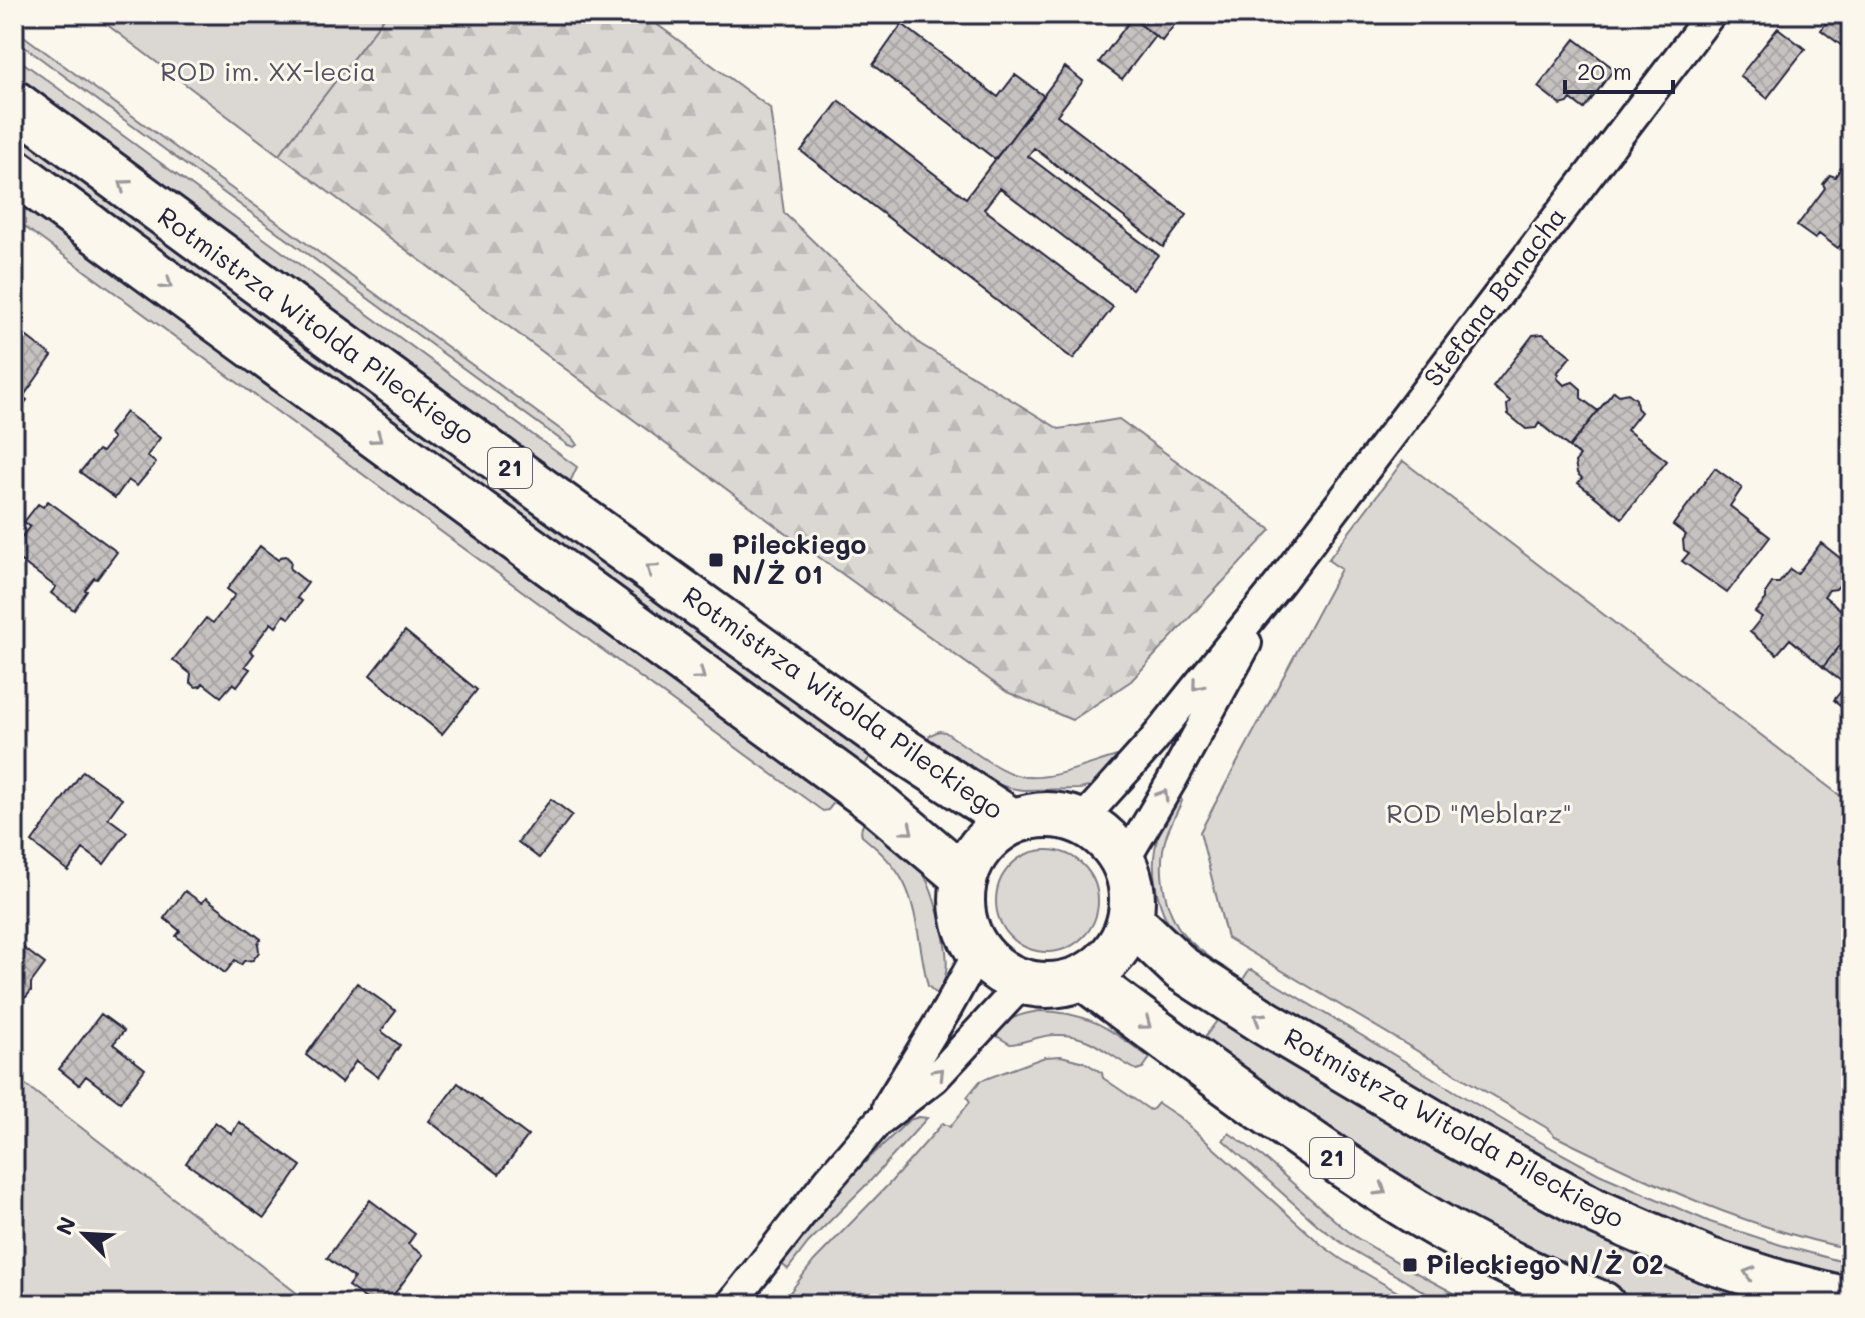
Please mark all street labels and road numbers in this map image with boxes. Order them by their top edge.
street label: Rotmistrza Witolda Pileckiego [151,199,482,452]
street label: Stefana Banacha [1415,200,1573,393]
road number: 21 [488,448,532,488]
street label: Rotmistrza Witolda Pileckiego [677,578,1010,826]
street label: Rotmistrza Witolda Pileckiego [1278,1019,1630,1235]
road number: 21 [1310,1138,1354,1178]

